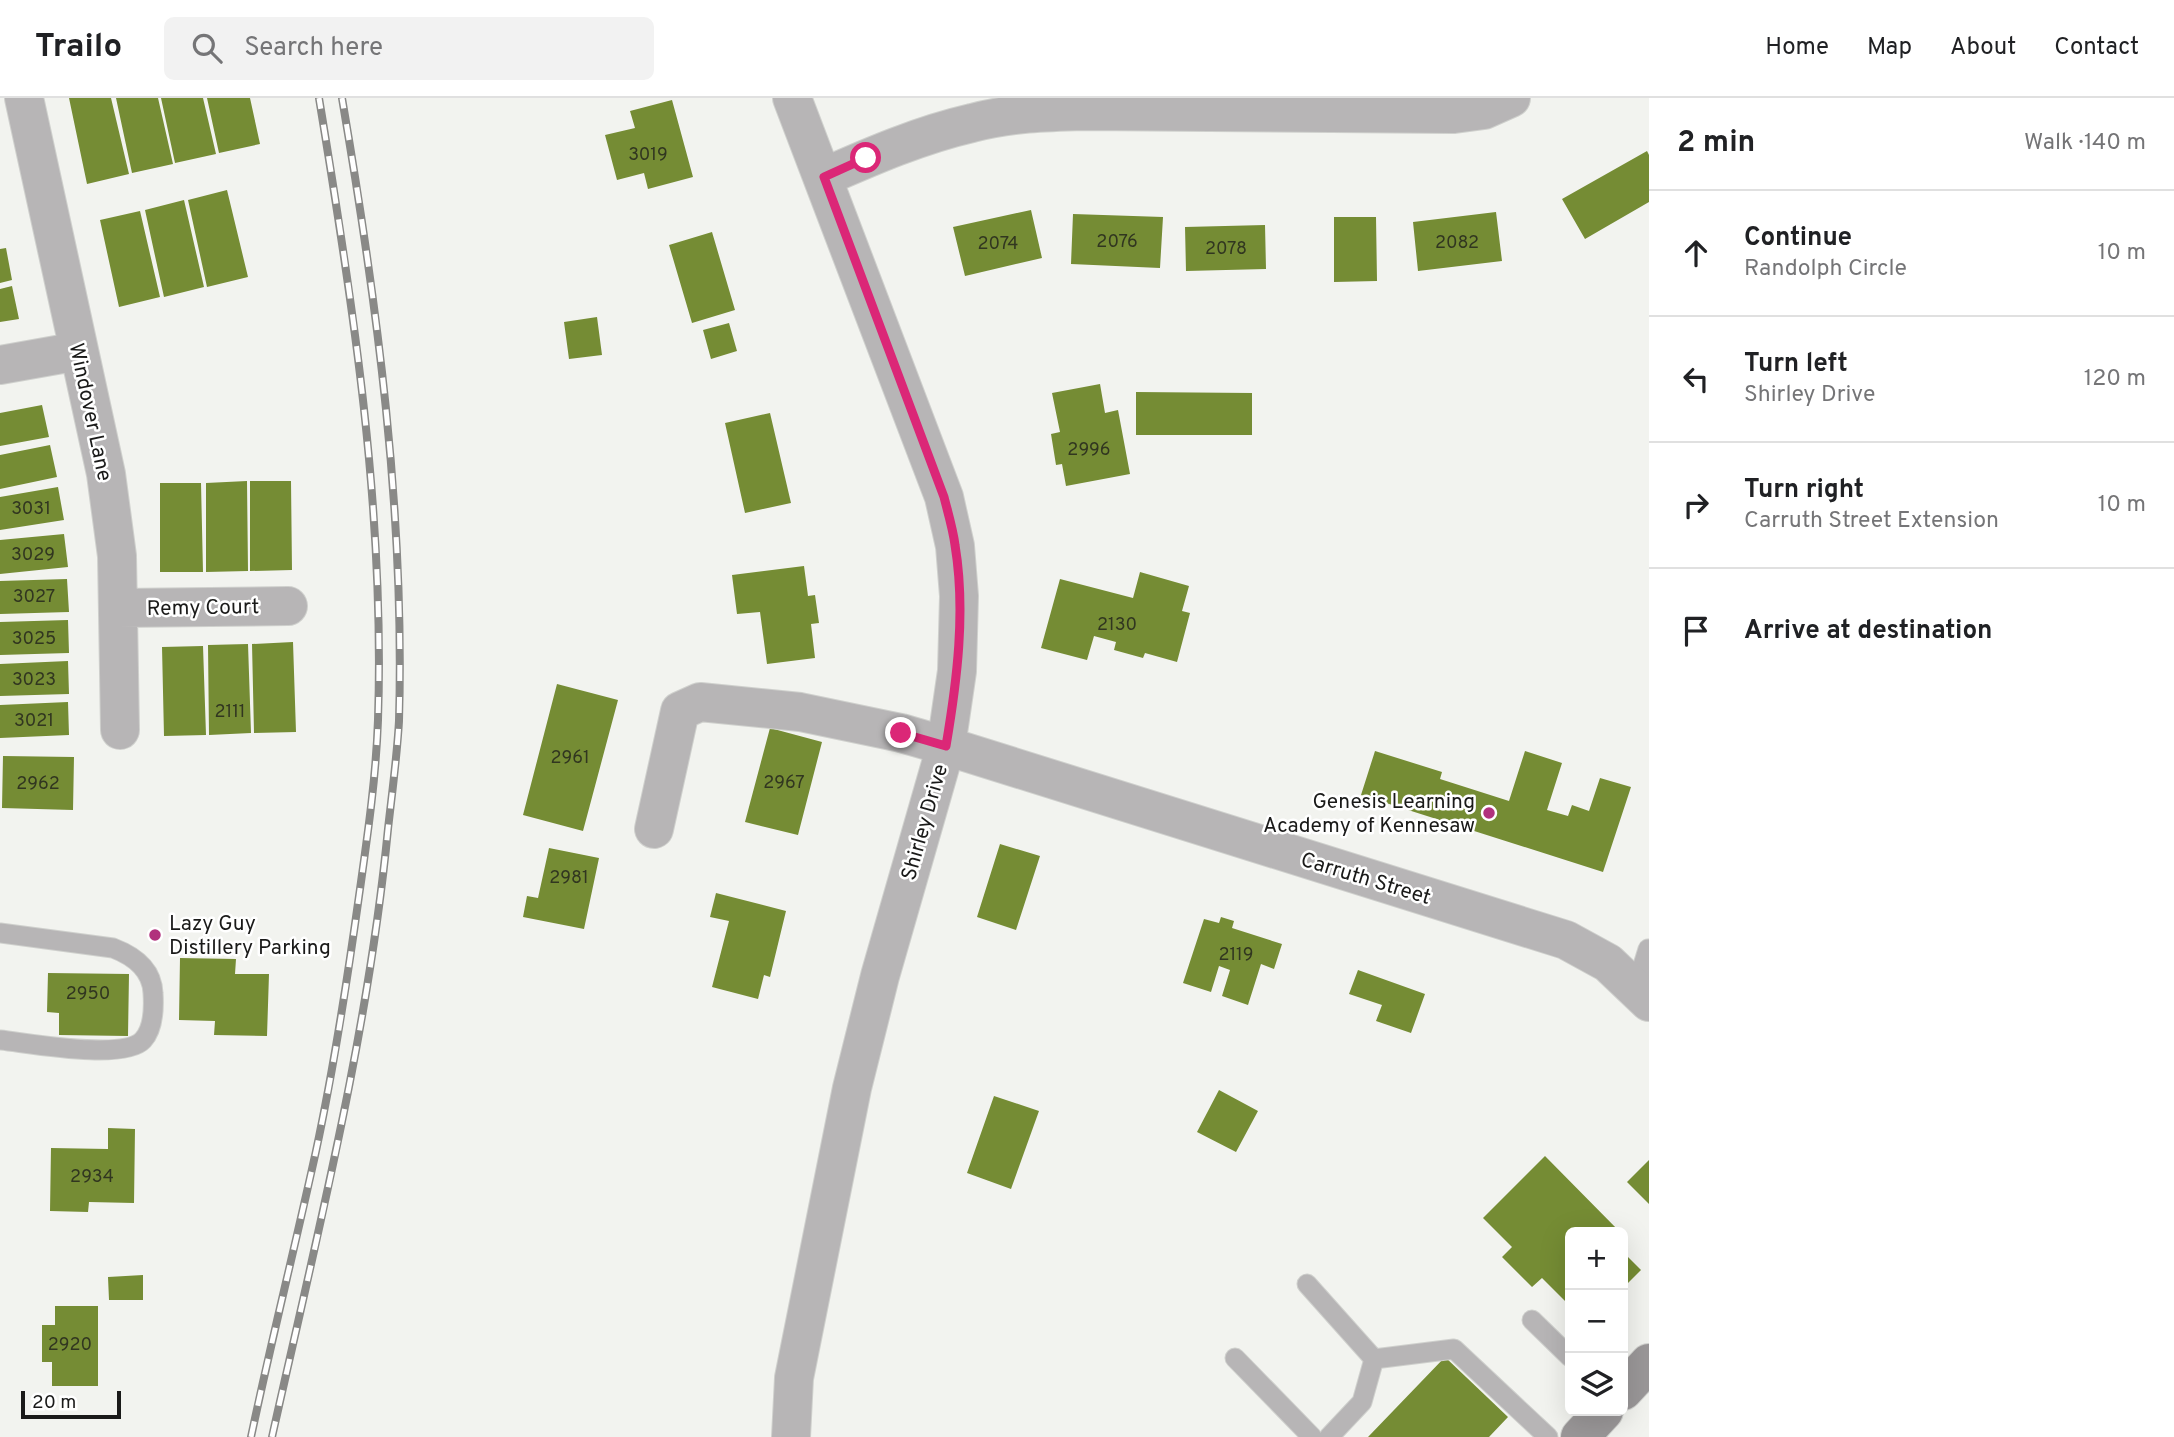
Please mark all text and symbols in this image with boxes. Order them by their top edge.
search box [164,17,654,80]
text: Trailo [35,27,122,69]
icon: search [188,29,226,67]
text: Search here [244,32,383,65]
text: Home [1765,33,1829,63]
text: Map [1867,33,1912,63]
text: About [1950,33,2016,63]
text: Contact [2054,33,2139,63]
text: 2 min [1677,125,1755,162]
text: Walk · 140 m [2024,129,2146,158]
route start [850,142,881,173]
house number: 3019 [628,144,668,167]
text: Continue [1744,222,1852,255]
house number: 2076 [1096,231,1138,254]
house number: 2082 [1435,232,1479,255]
house number: 2074 [978,233,1018,256]
icon: ahead [1677,234,1715,272]
house number: 2078 [1205,238,1247,261]
text: 10 m [2098,239,2146,268]
text: Randolph Circle [1744,255,1907,284]
street label: Windover Lane [62,341,117,484]
text: Turn left [1744,348,1848,381]
icon: left [1677,360,1715,398]
text: 120 m [2084,365,2146,394]
text: Shirley Drive [1744,381,1875,410]
house number: 2996 [1067,439,1111,462]
text: Turn right [1744,474,1864,507]
icon: right [1677,486,1715,524]
text: 10 m [2098,491,2146,520]
house number: 3031 [11,498,51,521]
text: Carruth Street Extension [1744,507,1999,536]
house number: 3029 [11,544,55,567]
house number: 3027 [13,586,55,609]
street label: Remy Court [147,594,260,623]
icon: arrive [1677,612,1715,650]
house number: 2130 [1097,614,1137,637]
text: Arrive at destination [1744,615,1992,648]
house number: 3025 [12,628,56,651]
house number: 3023 [12,669,56,692]
house number: 2111 [214,701,246,724]
house number: 3021 [14,710,54,733]
route end [885,717,916,748]
house number: 2961 [550,747,590,770]
street label: Shirley Drive [896,761,955,884]
house number: 2967 [763,772,805,795]
house number: 2962 [16,773,60,796]
place label: Genesis Learning Academy of Kennesaw [1263,789,1475,840]
marker: Genesis Learning Academy of Kennesaw [1481,805,1497,821]
street label: Carruth Street [1297,847,1434,912]
house number: 2981 [549,867,589,890]
place label: Lazy Guy Distillery Parking [169,911,331,962]
marker: Lazy Guy Distillery Parking [147,927,163,943]
house number: 2119 [1218,944,1254,967]
house number: 2950 [66,983,110,1006]
house number: 2934 [70,1166,114,1189]
map controls [1565,1227,1628,1416]
button: + [1565,1227,1628,1290]
button: − [1565,1290,1628,1353]
house number: 2920 [48,1334,92,1357]
button: layers [1565,1353,1628,1416]
scale bar [21,1388,121,1420]
text: 20 m [32,1391,76,1415]

